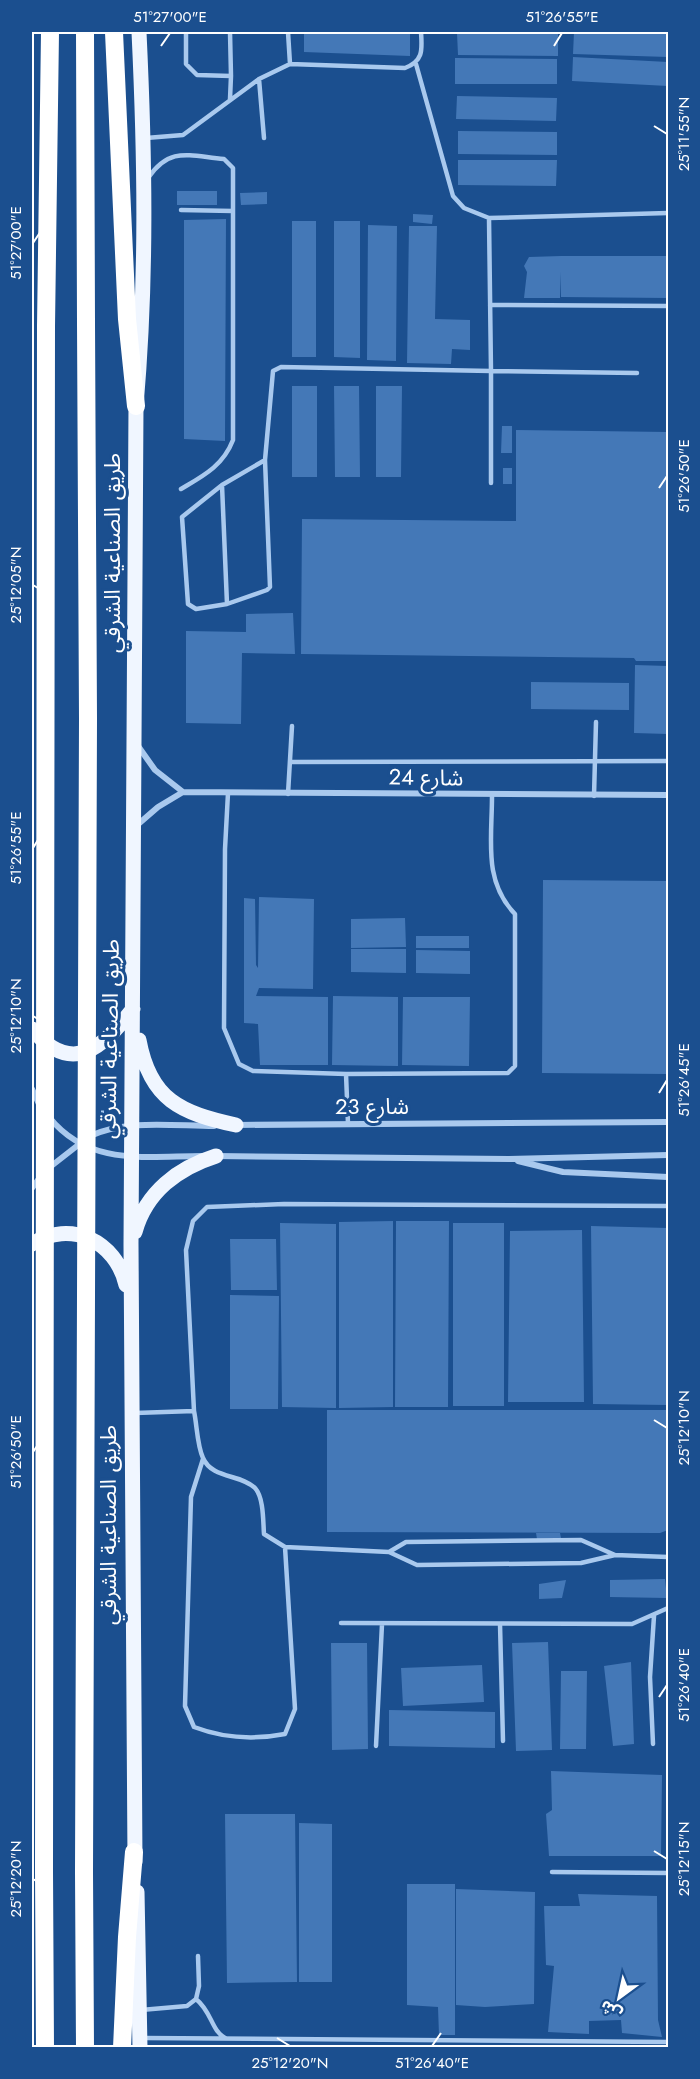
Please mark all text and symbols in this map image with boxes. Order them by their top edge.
text: 51°27'00"E [133,6,207,28]
text: 51°26'55"E [526,6,598,28]
text: 25°11'55"N [673,97,695,171]
text: 51°27'00"E [5,206,27,280]
text: 51°26'50"E [673,439,695,513]
street label: طريق الصناعية الشرقي [96,453,129,653]
text: 25°12'05"N [5,547,27,623]
street label: شارع 24 [388,760,464,795]
text: 51°26'55"E [5,812,27,884]
street label: طريق الصناعية الشرقي [91,939,128,1139]
text: 25°12'10"N [5,978,27,1054]
text: 51°26'45"E [673,1043,695,1117]
street label: شارع 23 [335,1090,409,1123]
text: 25°12'10"N [673,1390,695,1466]
text: 51°26'50"E [5,1415,27,1489]
street label: طريق الصناعية الشرقي [92,1425,125,1625]
text: 51°26'40"E [673,1648,695,1722]
text: 25°12'15"N [673,1822,695,1896]
text: 25°12'20"N [5,1841,27,1917]
north arrow [589,1968,649,2028]
text: ش [596,1995,627,2026]
text: 25°12'20"N [252,2052,328,2074]
text: 51°26'40"E [395,2052,469,2074]

